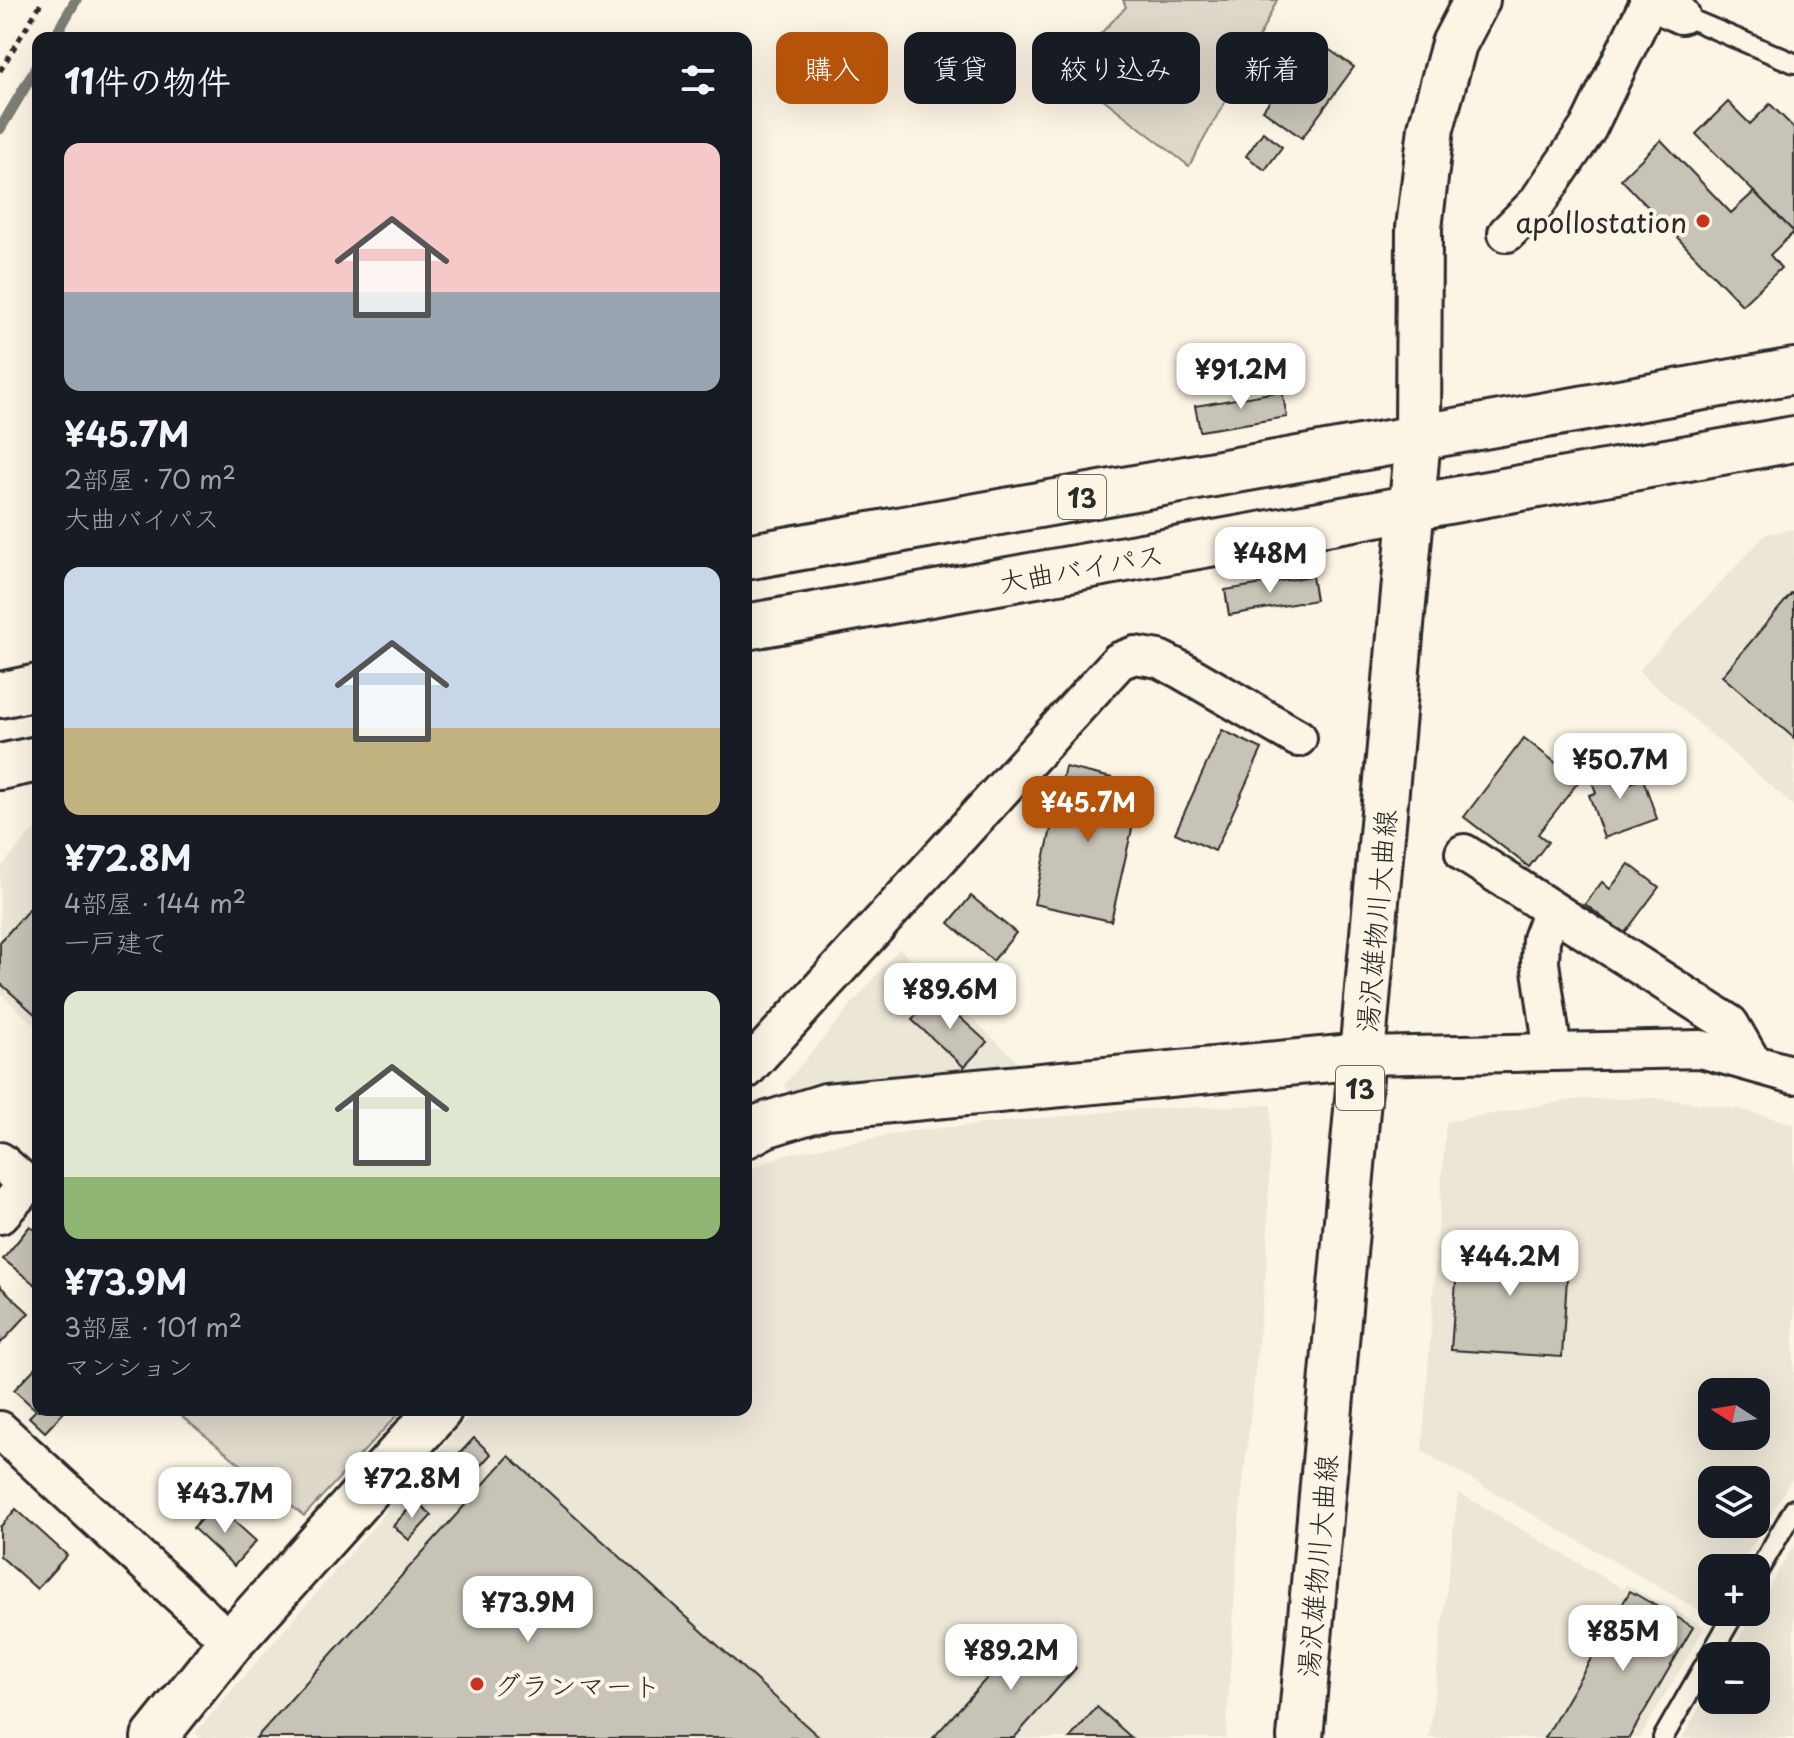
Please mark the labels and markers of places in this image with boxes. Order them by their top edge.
place label: apollostation [1516,200,1687,243]
marker: apollostation [1694,212,1712,230]
pin: ¥91.2M [1176,343,1306,411]
pin: ¥48M [1223,527,1317,595]
pin: ¥50.7M [1555,733,1685,801]
pin: ¥45.7M [1023,776,1153,844]
pin: ¥89.6M [885,963,1015,1031]
pin: ¥44.2M [1445,1230,1575,1298]
pin: ¥72.8M [347,1452,477,1520]
pin: ¥43.7M [160,1467,290,1535]
pin: ¥73.9M [463,1576,593,1644]
pin: ¥85M [1576,1605,1670,1673]
pin: ¥89.2M [946,1624,1076,1692]
place label: グランマート [493,1663,661,1706]
marker: グランマート [468,1675,486,1693]

